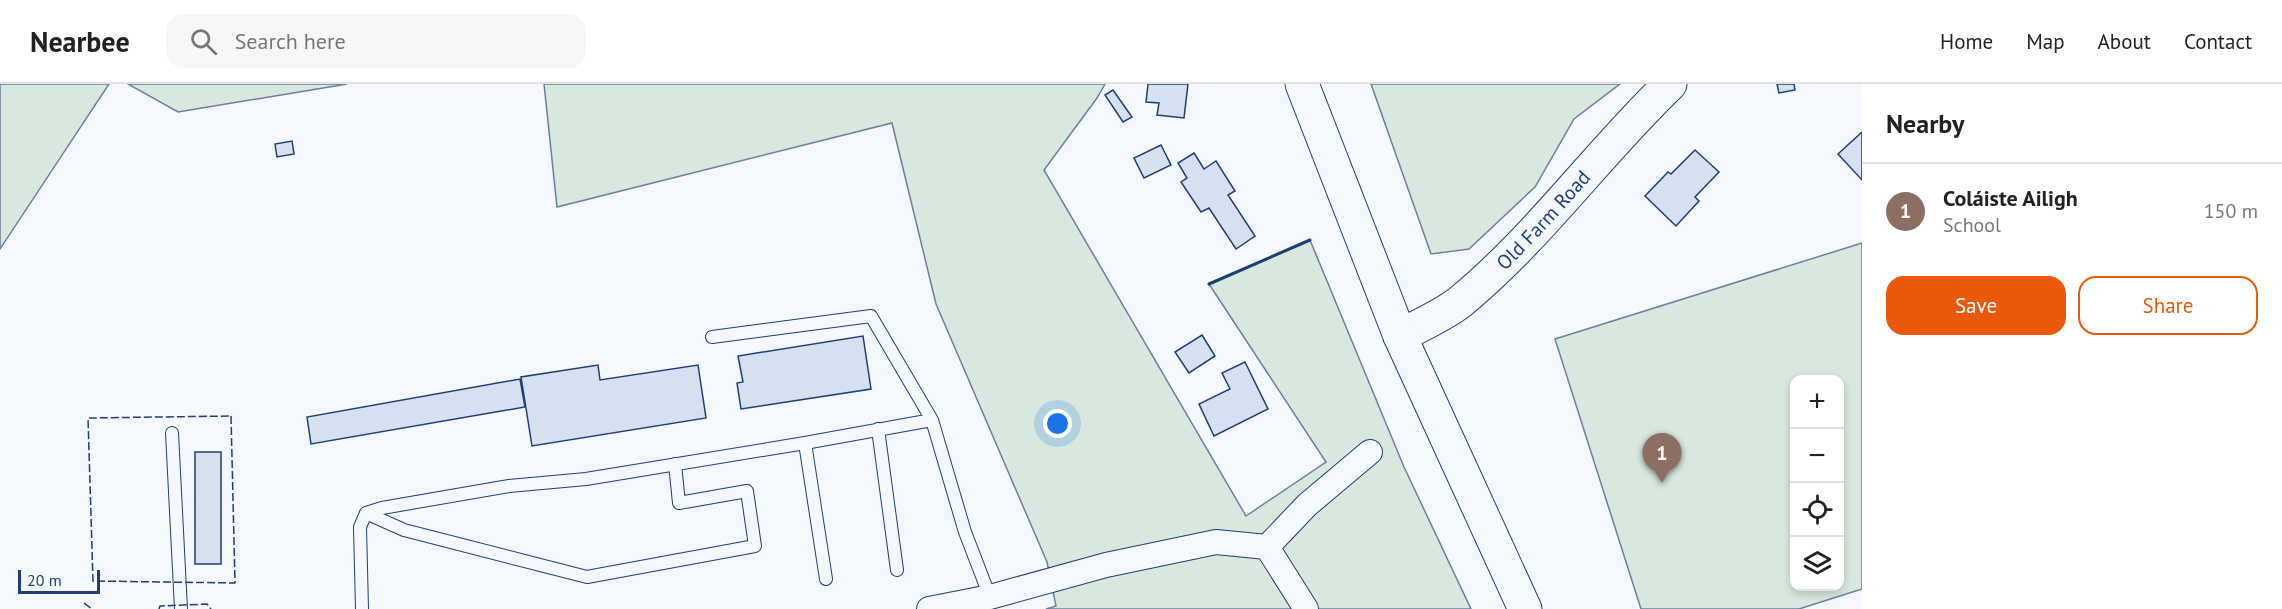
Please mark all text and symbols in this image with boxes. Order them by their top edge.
search box [166,14,586,68]
text: Nearbee [30,23,130,60]
icon: search [187,25,220,58]
text: Search here [235,27,346,55]
text: Home [1940,28,1993,55]
text: Map [2026,28,2065,55]
text: About [2098,28,2151,55]
text: Contact [2184,28,2252,55]
text: Nearby [1886,107,1964,140]
street label: Old Farm Road [1491,165,1596,276]
text: Coláiste Ailigh [1943,184,2078,212]
text: 1 [1900,198,1911,224]
text: 150 m [2204,198,2258,224]
text: School [1943,212,2001,238]
button: Save [1886,276,2066,335]
button: Share [2078,276,2258,335]
map controls [1790,375,1844,591]
button: + [1790,375,1844,429]
your location [1043,409,1072,438]
button: − [1790,429,1844,483]
pin: 1 [1642,434,1682,483]
button: locate [1790,483,1844,537]
button: layers [1790,537,1844,591]
scale bar [18,567,100,594]
text: 20 m [27,570,62,590]

